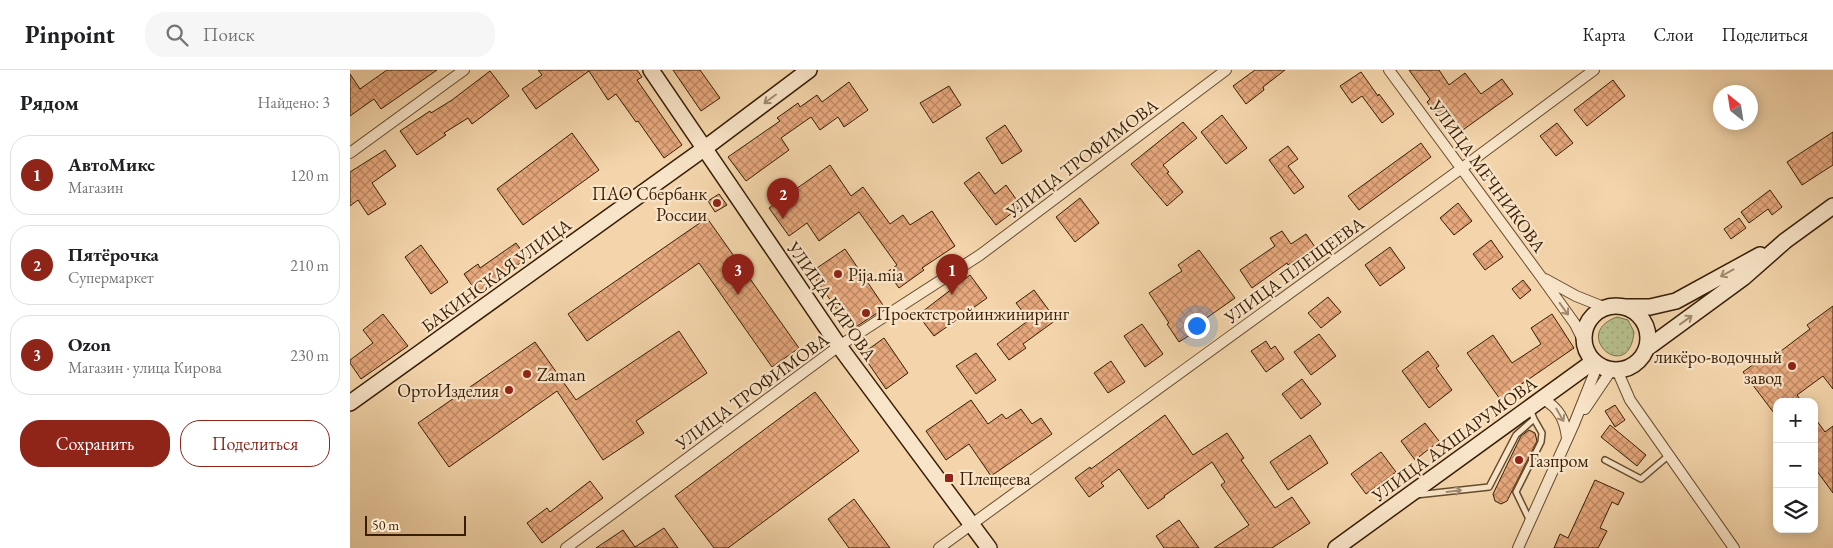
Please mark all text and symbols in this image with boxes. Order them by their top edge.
search box [145,12,495,57]
text: Pinpoint [25,19,115,50]
icon: search [163,21,191,49]
text: Поиск [203,22,255,47]
text: Карта [1583,23,1626,46]
text: Слои [1654,23,1693,46]
text: Поделиться [1721,23,1808,46]
north arrow [1713,85,1758,130]
text: Рядом [20,89,79,116]
text: Найдено: 3 [258,92,330,113]
street label: УЛИЦА ТРОФИМОВА [1001,93,1163,223]
one-way arrow [763,94,777,104]
street label: УЛИЦА МЕЧНИКОВА [1424,94,1551,257]
text: АвтоМикс [68,152,155,177]
text: 1 [33,165,41,186]
text: 120 m [290,165,329,186]
text: Магазин [68,177,123,198]
pin: 2 [767,178,799,219]
place label: ПАО Сбербанк России [592,182,707,226]
marker: ПАО Сбербанк России [711,197,723,209]
street label: УЛИЦА ПЛЕЩЕЕВА [1219,211,1369,329]
street label: БАКИНСКАЯ УЛИЦА [416,212,576,337]
street label: УЛИЦА КИРОВА [782,236,882,366]
text: Пятёрочка [68,242,159,267]
pin: 3 [722,254,754,295]
pin: 1 [936,254,968,295]
text: 2 [33,255,41,276]
text: 210 m [290,255,329,276]
place label: Pija.mia [848,263,904,286]
text: Супермаркет [68,267,154,288]
marker: Pija.mia [832,268,844,280]
one-way arrow [1720,269,1735,278]
place label: Проектстройинжиниринг [876,302,1070,325]
one-way arrow [1559,302,1569,316]
marker: Проектстройинжиниринг [860,307,872,319]
your location [1184,313,1210,339]
one-way arrow [1678,315,1692,325]
street label: УЛИЦА ТРОФИМОВА [670,327,834,455]
text: Ozon [68,332,111,357]
text: 3 [33,345,41,366]
text: 230 m [290,345,329,366]
place label: ликёро-водочный завод [1654,345,1782,389]
text: Магазин · улица Кирова [68,357,222,378]
marker: ликёро-водочный завод [1786,360,1798,372]
place label: Zaman [537,363,586,386]
marker: Zaman [521,368,533,380]
street label: УЛИЦА АХШАРУМОВА [1366,371,1541,507]
place label: ОртоИзделия [397,379,499,402]
marker: ОртоИзделия [503,384,515,396]
map controls [1773,398,1818,533]
button: + [1773,398,1818,443]
one-way arrow [1555,408,1565,423]
button: Сохранить [20,420,170,467]
button: Поделиться [180,420,330,467]
button: − [1773,443,1818,488]
place label: Газпром [1529,449,1589,472]
marker: Газпром [1513,454,1525,466]
place label: Плещеева [959,467,1032,490]
marker: Плещеева [943,472,955,484]
one-way arrow [1446,486,1462,496]
button: layers [1773,488,1818,533]
scale bar [365,513,466,536]
text: 50 m [372,516,399,534]

